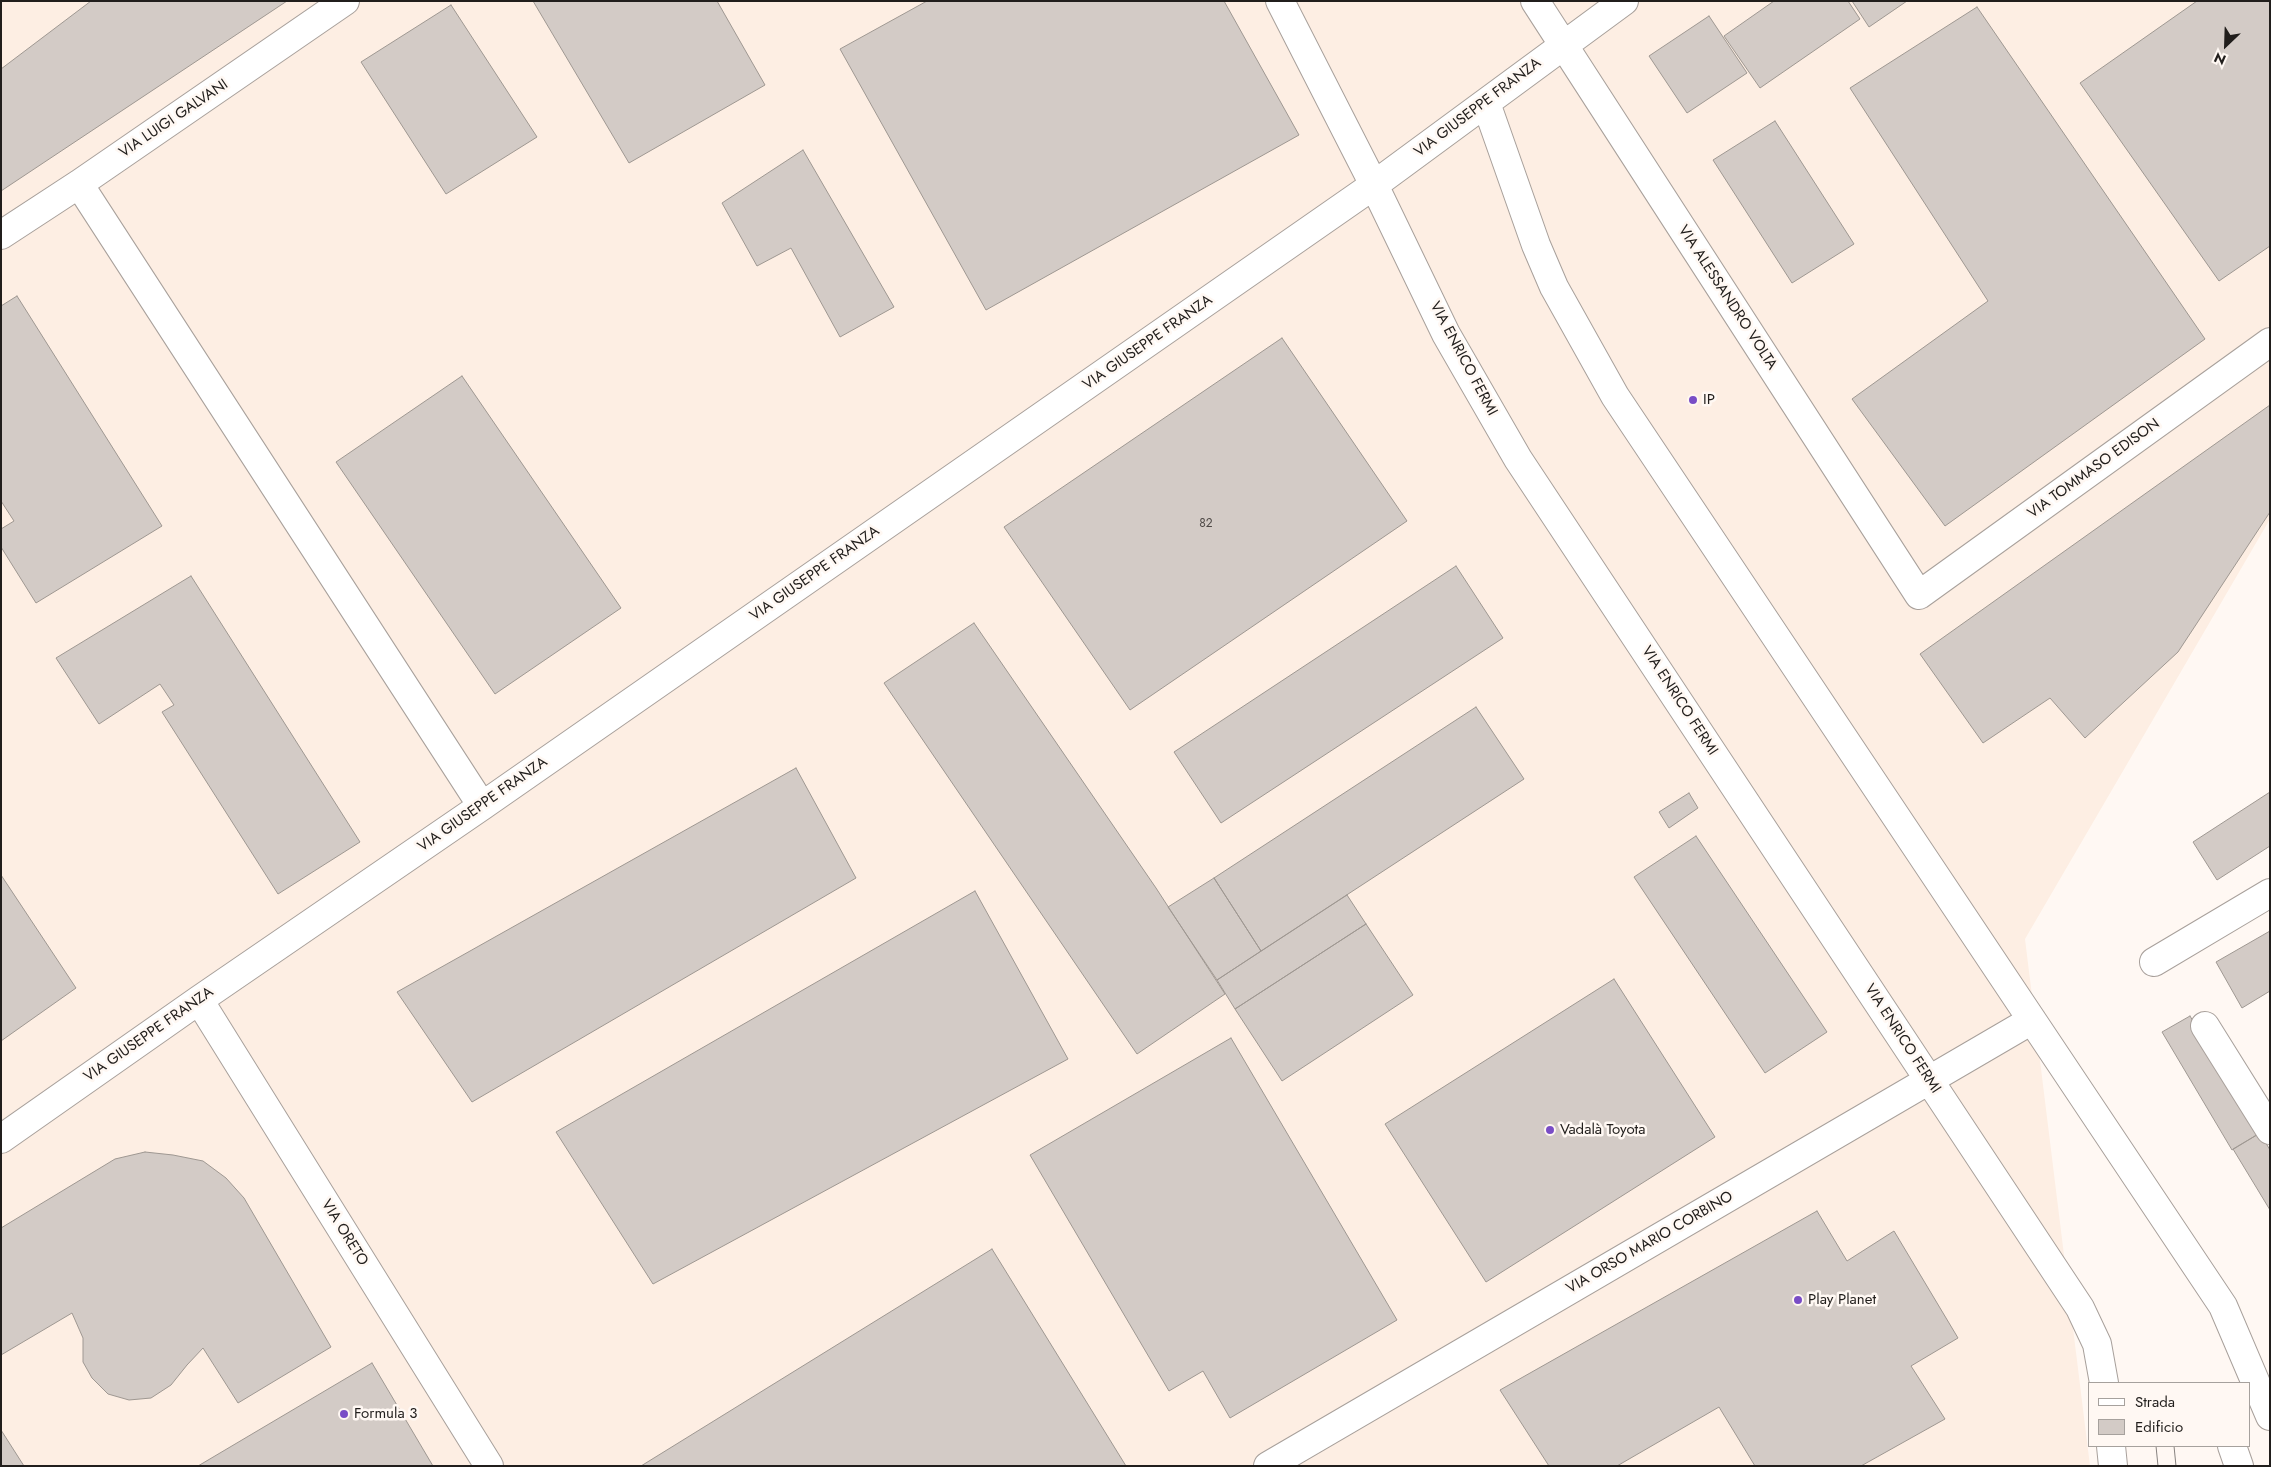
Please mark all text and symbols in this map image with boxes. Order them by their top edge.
north arrow [2201,20,2251,70]
text: N [2211,47,2229,70]
street label: VIA GIUSEPPE FRANZA [1411,55,1545,161]
street label: VIA LUIGI GALVANI [116,76,232,162]
street label: VIA ALESSANDRO VOLTA [1674,222,1780,374]
street label: VIA GIUSEPPE FRANZA [1080,292,1216,394]
street label: VIA ENRICO FERMI [1425,299,1501,419]
place label: IP [1703,391,1715,409]
marker: IP [1687,394,1699,406]
street label: VIA TOMMASO EDISON [2025,415,2163,523]
house number: 82 [1199,517,1213,531]
street label: VIA GIUSEPPE FRANZA [747,523,883,625]
street label: VIA ENRICO FERMI [1637,643,1721,759]
street label: VIA GIUSEPPE FRANZA [415,754,551,856]
street label: VIA ENRICO FERMI [1860,981,1944,1097]
street label: VIA GIUSEPPE FRANZA [81,984,217,1086]
place label: Vadalà Toyota [1560,1121,1645,1139]
marker: Vadalà Toyota [1544,1124,1556,1136]
street label: VIA ORSO MARIO CORBINO [1564,1188,1736,1298]
street label: VIA ORETO [317,1197,371,1269]
place label: Play Planet [1808,1291,1876,1309]
marker: Play Planet [1792,1294,1804,1306]
legend [2088,1382,2251,1447]
text: Strada [2135,1391,2175,1413]
place label: Formula 3 [354,1405,417,1423]
marker: Formula 3 [338,1408,350,1420]
text: Edificio [2135,1416,2183,1438]

